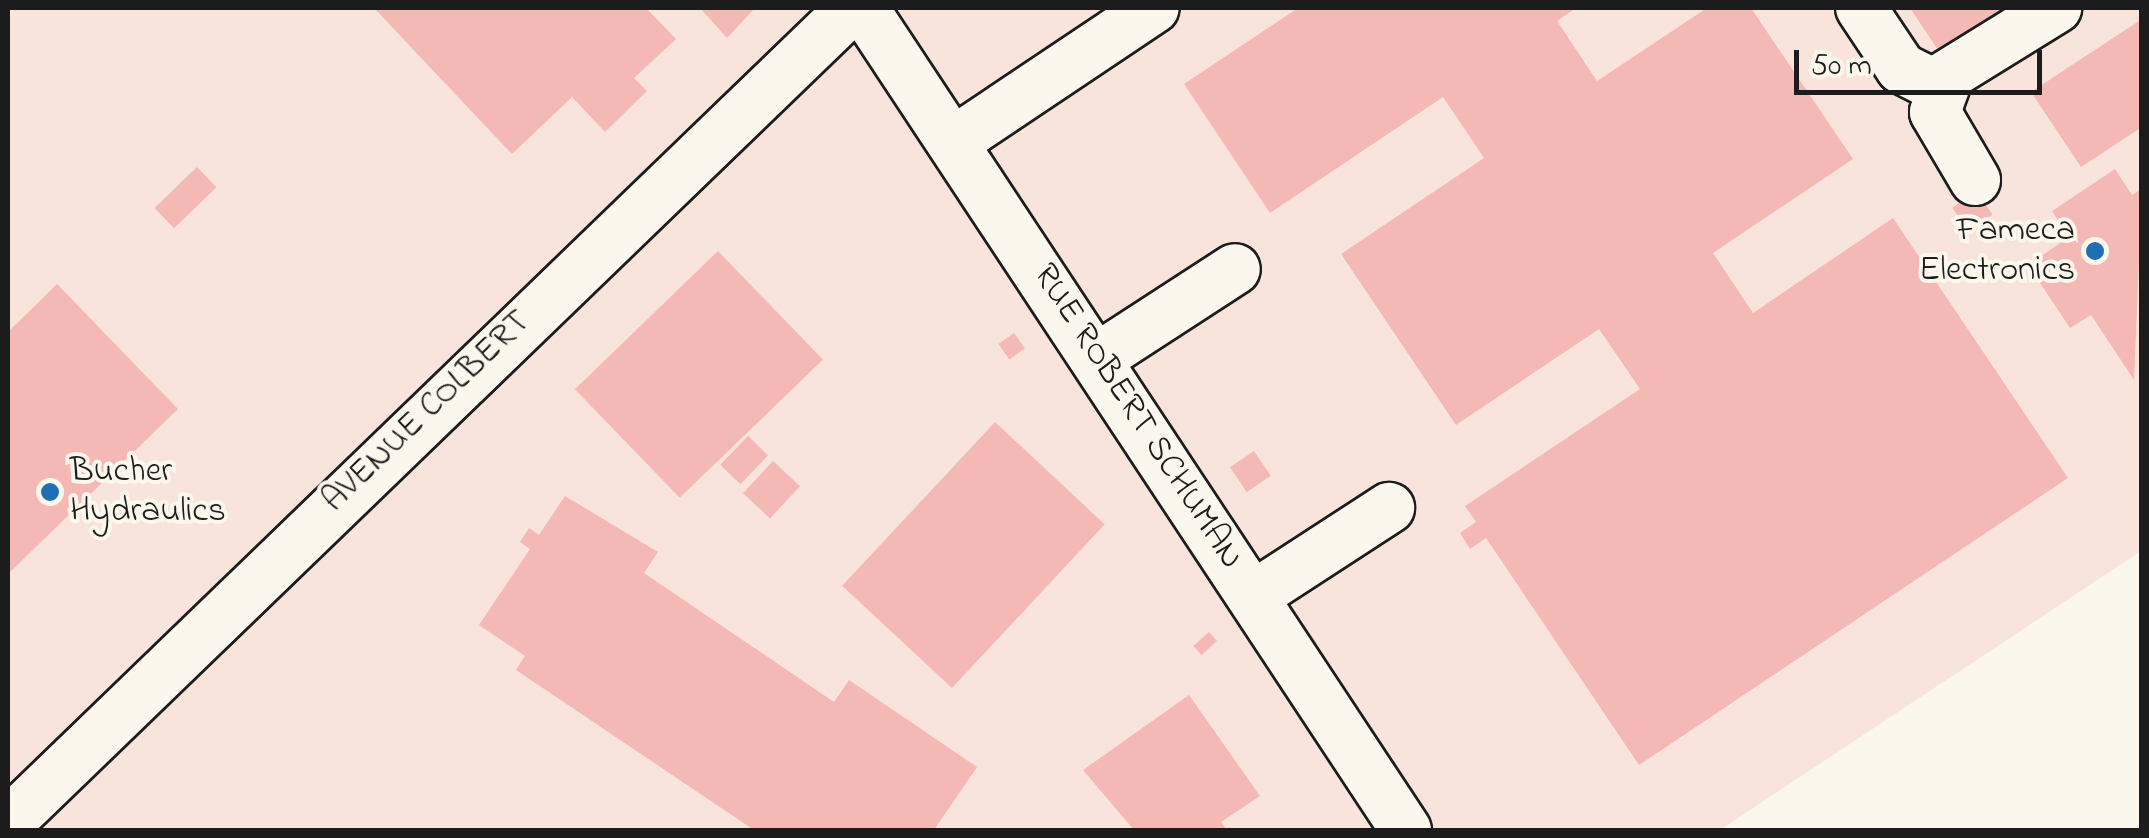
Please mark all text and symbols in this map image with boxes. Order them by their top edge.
scale bar [1799,30,2046,92]
text: 50 m [1811,45,1872,89]
place label: Fameca Electronics [1919,210,2075,292]
marker: Fameca Electronics [2084,240,2106,262]
street label: RUE ROBERT SCHUMAN [1023,257,1251,577]
street label: AVENUE COLBERT [314,302,540,522]
place label: Bucher Hydraulics [70,451,226,533]
marker: Bucher Hydraulics [39,481,61,503]

